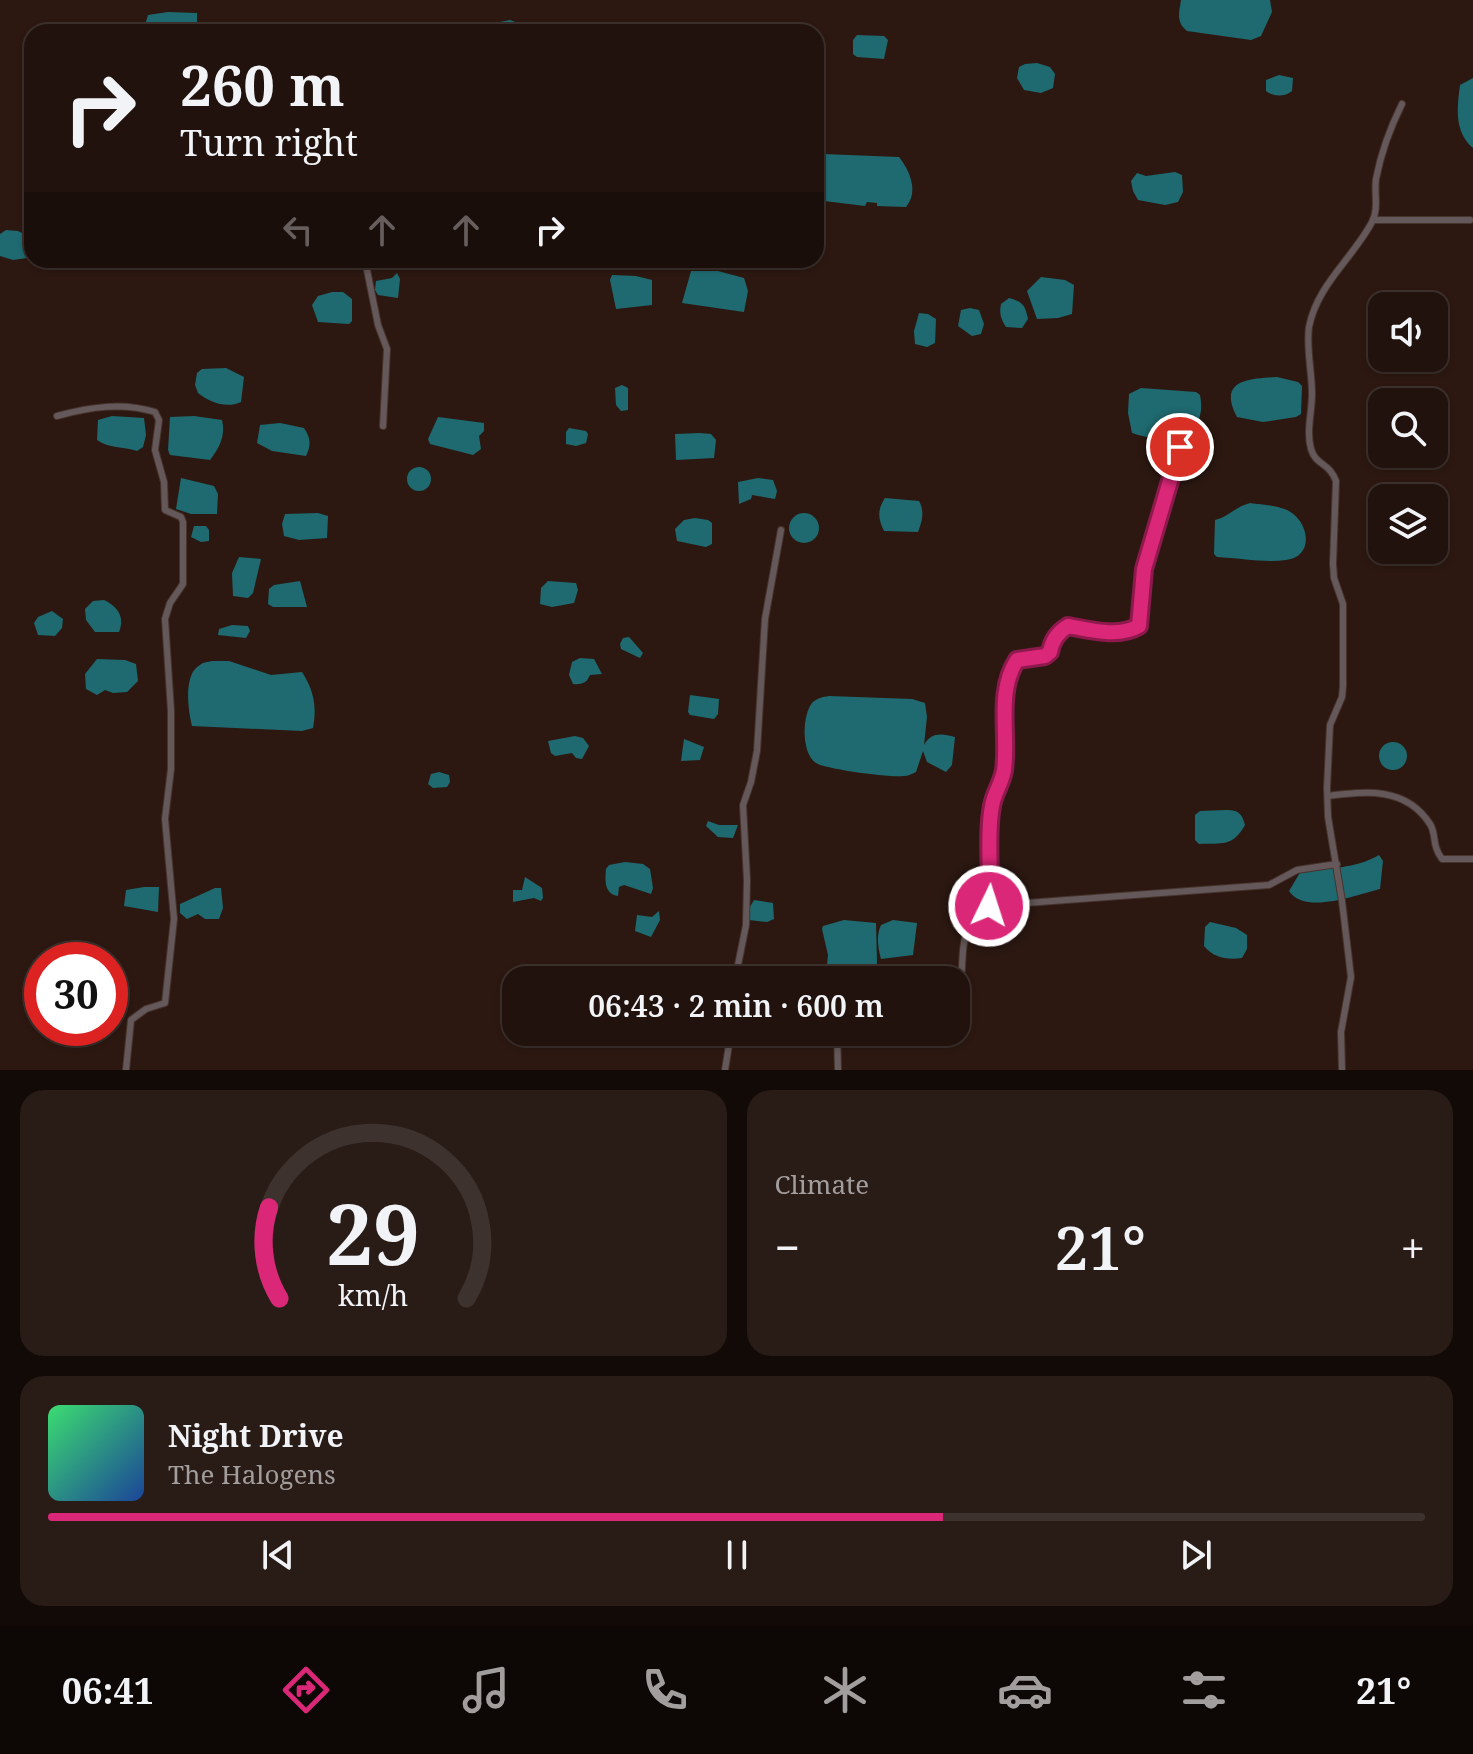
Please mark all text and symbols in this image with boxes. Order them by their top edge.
text: 260 m [180,46,345,122]
icon: right [48,56,152,160]
text: Turn right [180,118,358,167]
icon: left [276,208,320,252]
icon: ahead [360,208,404,252]
icon: ahead [444,208,488,252]
icon: right [528,208,572,252]
map controls [1368,292,1448,564]
button: sound [1368,292,1448,372]
button: search [1368,388,1448,468]
pin [1146,413,1214,481]
icon: arrive [1158,425,1202,469]
button: layers [1368,484,1448,564]
position arrow [947,864,1031,948]
speed limit sign: 30 [24,942,128,1046]
text: 06:43 · 2 min · 600 m [588,985,884,1026]
text: Climate [775,1166,869,1202]
text: 29 [326,1176,420,1289]
text: 21° [1054,1206,1146,1288]
text: − [775,1217,800,1277]
text: + [1400,1217,1425,1277]
text: km/h [338,1275,408,1314]
text: Night Drive [168,1415,344,1456]
text: The Halogens [168,1456,336,1492]
icon: previous [256,1533,300,1577]
icon: pause [715,1533,759,1577]
icon: next [1174,1533,1218,1577]
icon: directions [278,1662,334,1718]
icon: music [458,1662,514,1718]
icon: phone [637,1662,693,1718]
icon: climate [817,1662,873,1718]
icon: car [997,1662,1053,1718]
icon: filters [1176,1662,1232,1718]
text: 06:41 [62,1666,154,1715]
text: 21° [1356,1666,1411,1715]

